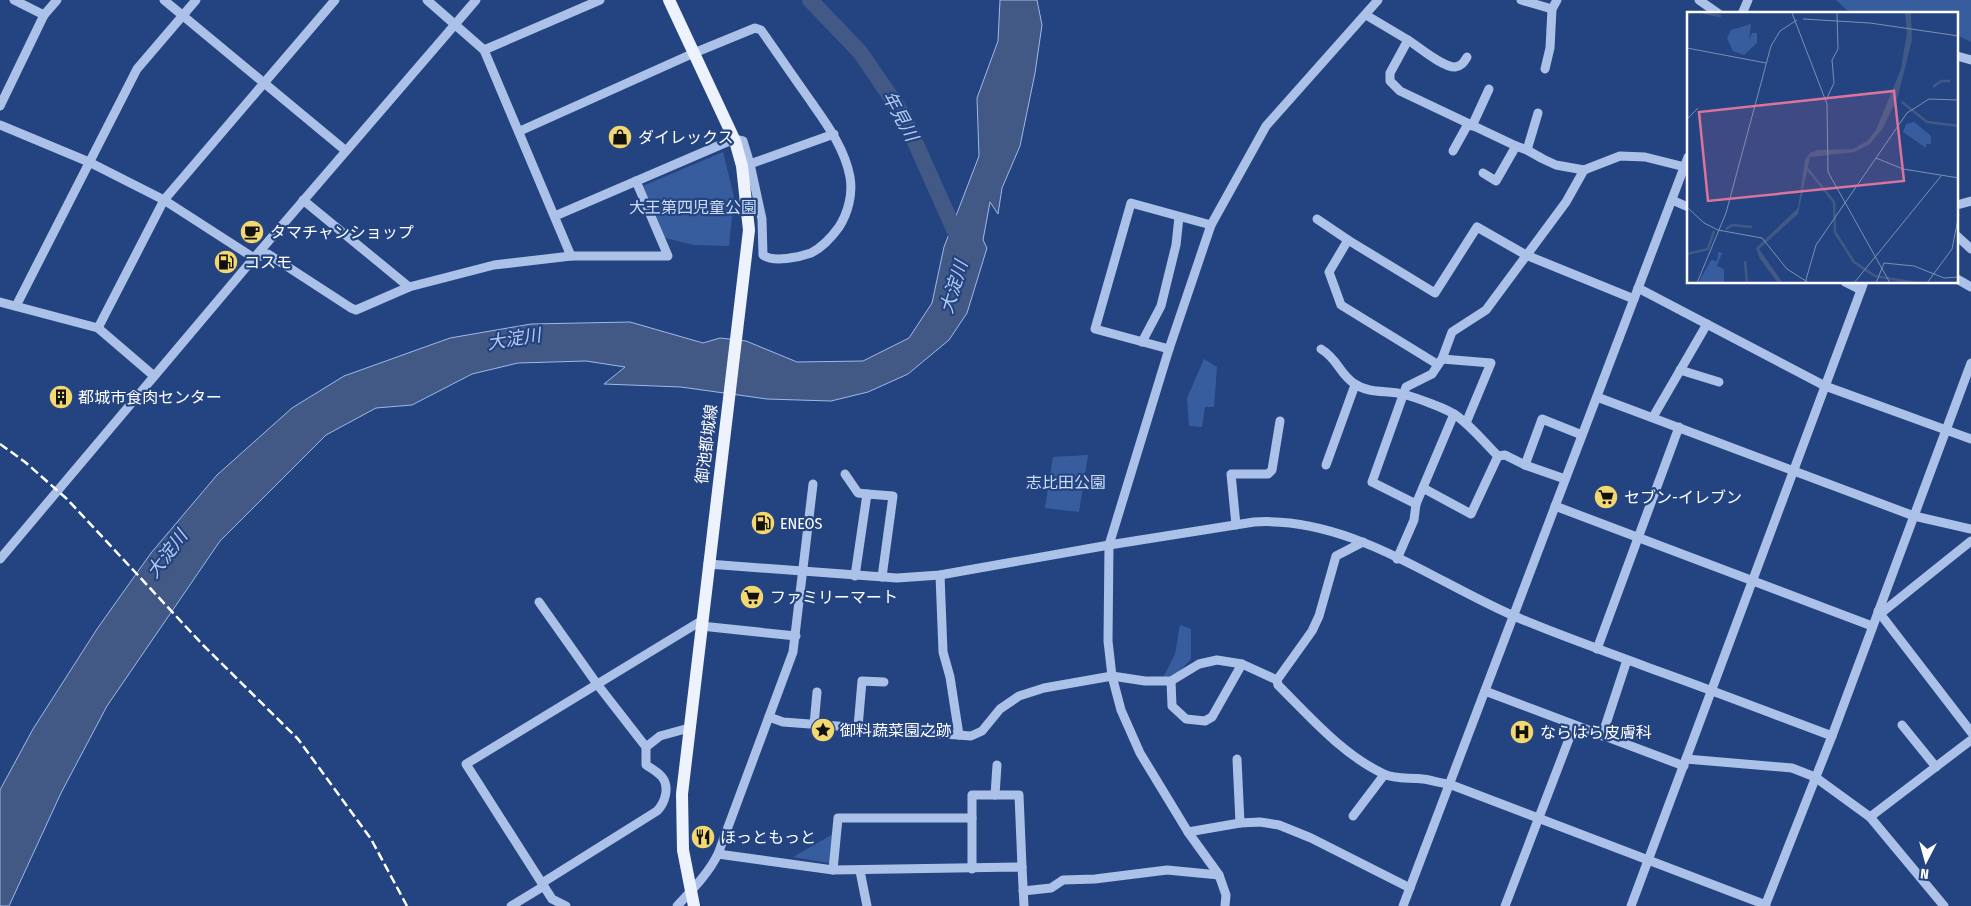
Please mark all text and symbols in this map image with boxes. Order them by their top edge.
inset map [1687,12,1958,284]
water label: 年見川 [877,87,924,147]
shop icon: ダイレックス [607,124,633,150]
place label: ダイレックス [638,128,734,147]
park label: 大王第四児童公園 [629,198,757,217]
cafe icon: タマチャンショップ [239,219,265,245]
place label: タマチャンショップ [270,223,414,242]
fuel station icon: コスモ [213,249,239,275]
place label: コスモ [244,253,292,272]
water label: 大淀川 [936,256,973,316]
water label: 大淀川 [486,324,544,354]
building icon: 都城市食肉センター [48,384,74,410]
place label: 都城市食肉センター [78,388,222,407]
street label: 御池都城線 [692,403,721,485]
park label: 志比田公園 [1026,473,1106,492]
supermarket icon: セブン-イレブン [1593,484,1619,510]
place label: セブン-イレブン [1624,488,1742,507]
fuel station icon: ENEOS [750,510,776,536]
place label: ENEOS [780,514,823,533]
water label: 大淀川 [142,524,193,582]
supermarket icon: ファミリーマート [739,584,765,610]
place label: ファミリーマート [770,588,898,607]
place icon: 御料蔬菜園之跡 [810,717,836,743]
hospital icon: ならはら皮膚科 [1509,719,1535,745]
place label: 御料蔬菜園之跡 [840,721,952,740]
place label: ならはら皮膚科 [1540,723,1652,742]
restaurant icon: ほっともっと [690,824,716,850]
place label: ほっともっと [720,828,816,847]
north arrow [1901,836,1951,886]
text: N [1920,865,1930,882]

